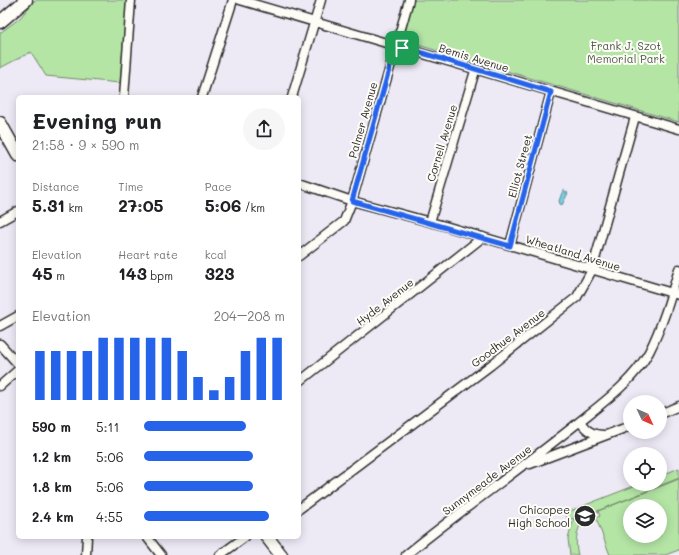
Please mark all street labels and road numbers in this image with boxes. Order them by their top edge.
street label: Bemis Avenue [437,40,511,75]
street label: Palmer Avenue [344,80,381,160]
street label: Cornell Avenue [423,102,460,183]
street label: Elliot Street [504,132,535,199]
street label: Wheatland Avenue [524,231,623,274]
street label: Hyde Avenue [353,274,417,329]
street label: Goodhue Avenue [468,305,548,370]
street label: Sunnymeade Avenue [439,441,534,518]

